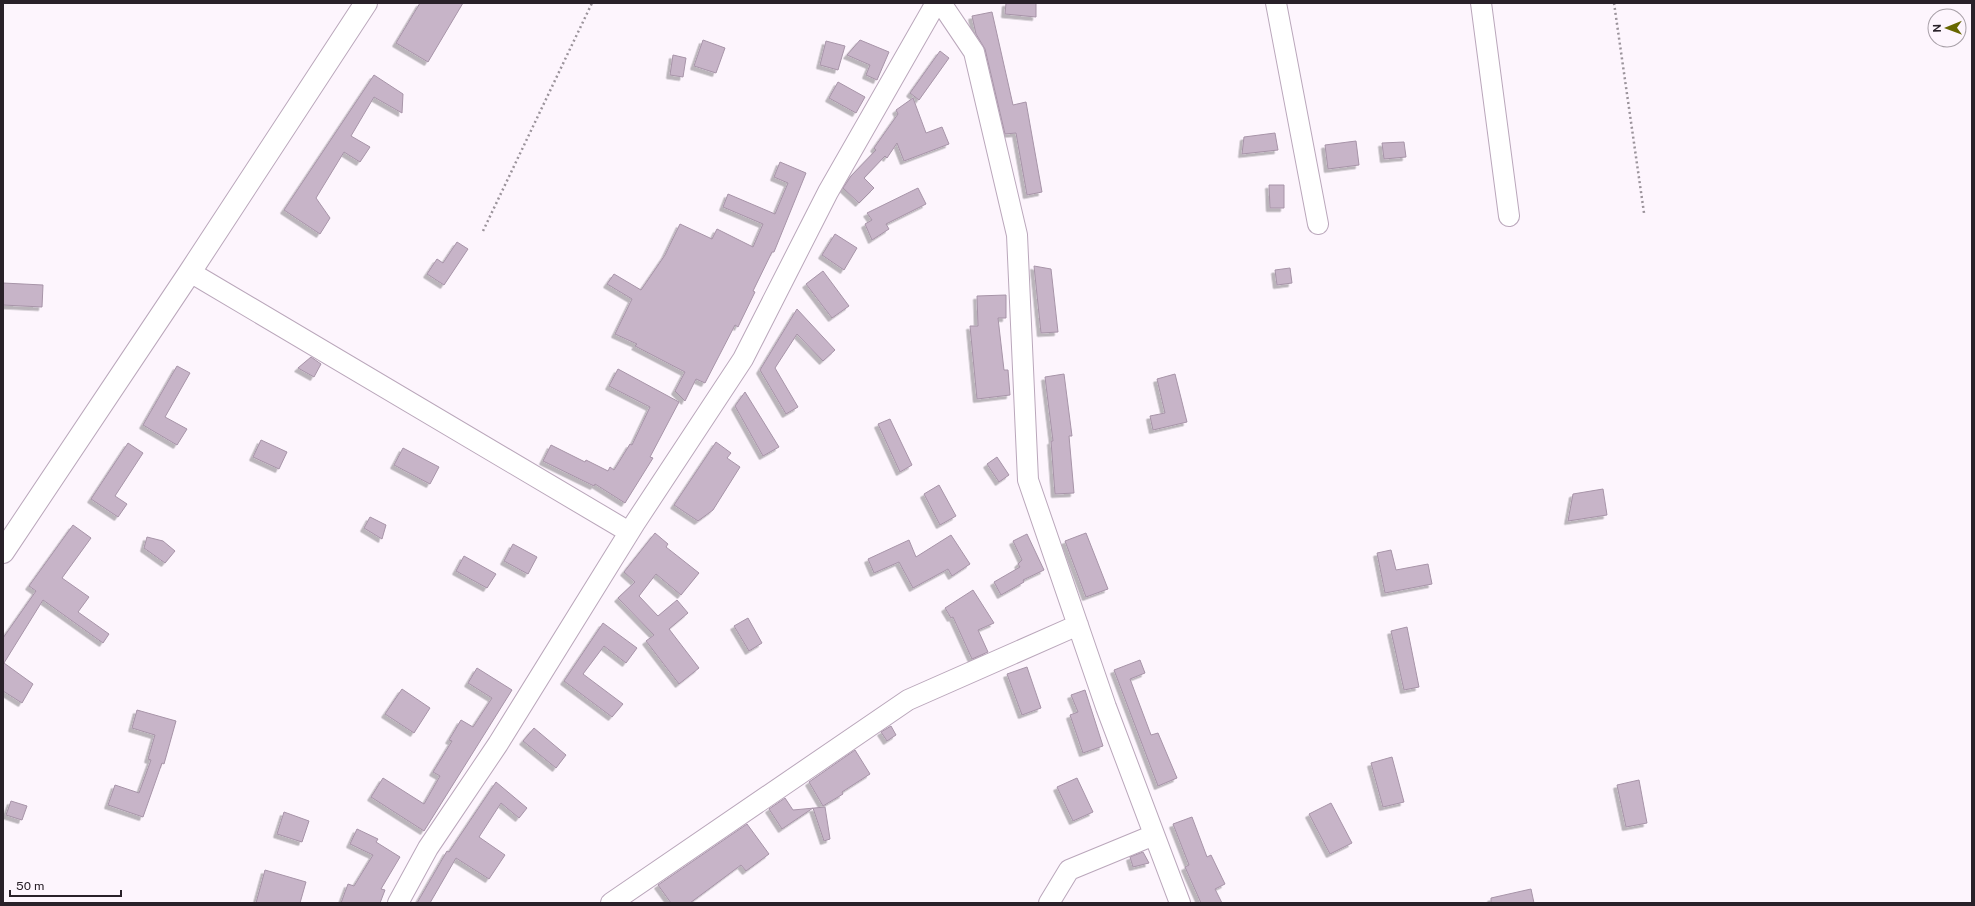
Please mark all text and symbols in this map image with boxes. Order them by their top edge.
north arrow [1927,8,1967,48]
text: N [1931,24,1943,33]
scale bar [10,872,121,898]
text: 50 m [16,879,44,893]

